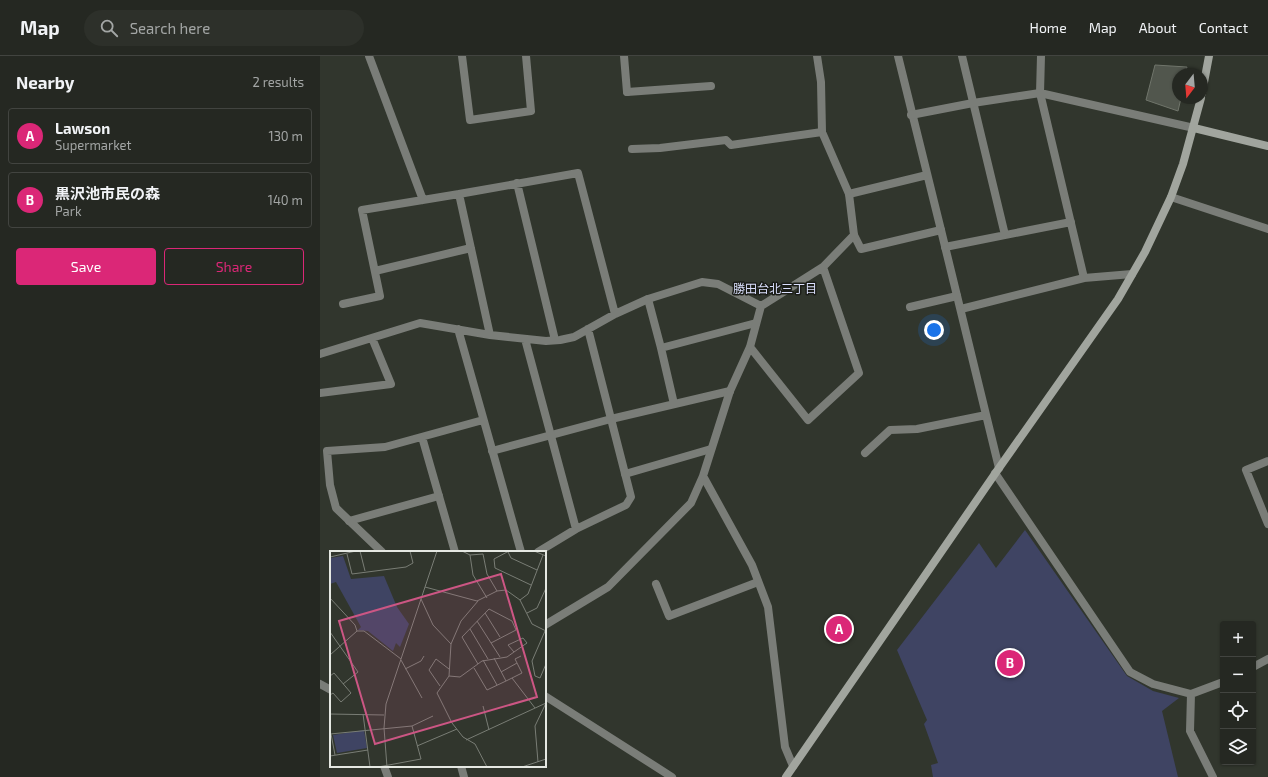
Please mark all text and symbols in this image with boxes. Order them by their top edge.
search box [84,10,364,46]
text: Map [20,16,60,39]
icon: search [98,17,120,39]
text: Search here [130,19,210,37]
text: Home [1030,19,1067,36]
text: Map [1089,19,1117,36]
text: About [1139,19,1177,36]
text: Contact [1199,19,1248,36]
north arrow [1172,68,1208,104]
text: Nearby [16,72,74,92]
text: 2 results [252,74,304,90]
text: Lawson [55,119,110,137]
text: A [26,128,34,144]
text: 130 m [268,128,303,144]
text: Supermarket [55,137,132,153]
text: 黒沢池市民の森 [55,184,160,202]
text: B [26,192,34,208]
text: 140 m [268,192,303,208]
text: Park [55,203,82,219]
button: Save [16,248,156,285]
button: Share [164,248,304,285]
district label: 勝田台北三丁目 [733,281,817,295]
your location [924,320,944,340]
inset map [330,551,546,767]
pin: A [826,614,852,644]
map controls [1220,621,1256,765]
button: + [1220,621,1256,657]
pin: B [997,648,1023,678]
button: − [1220,657,1256,693]
button: locate [1220,693,1256,729]
button: layers [1220,729,1256,765]

